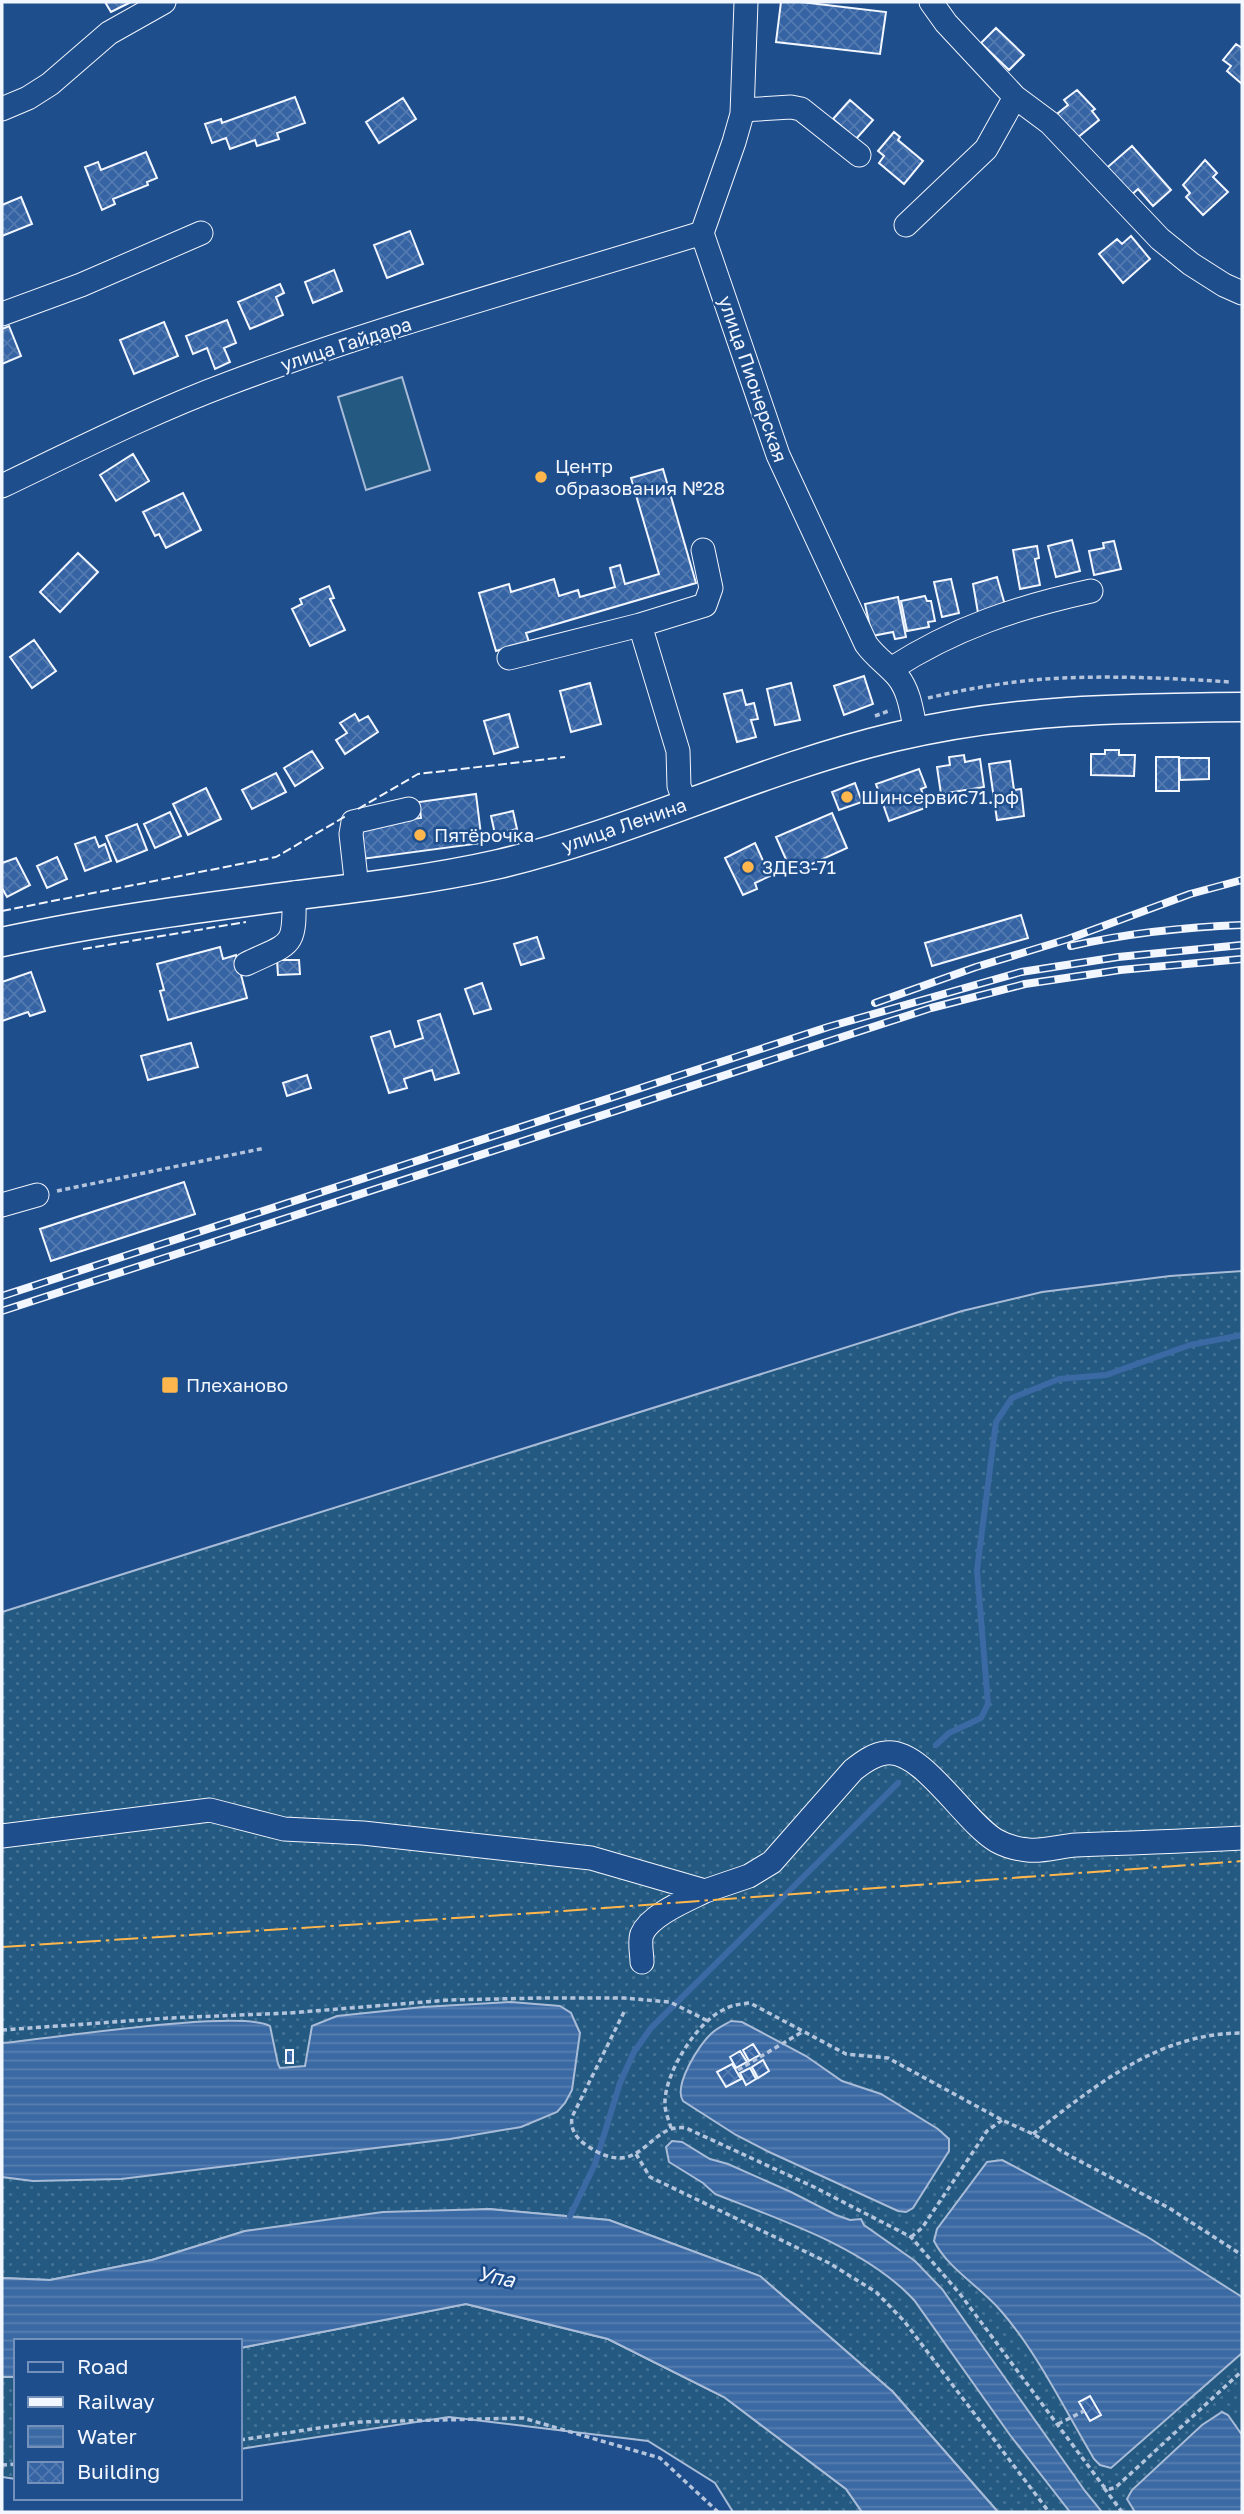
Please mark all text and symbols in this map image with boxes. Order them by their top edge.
street label: улица Пионерская [714,293,793,465]
street label: улица Гайдара [277,312,414,376]
place label: Центр образования №28 [555,454,725,499]
marker: Центр образования №28 [533,469,549,485]
place label: Шинсервис71.рф [861,785,1019,808]
marker: Шинсервис71.рф [839,789,855,805]
street label: улица Ленина [558,792,689,857]
place label: Пятёрочка [434,823,534,846]
marker: Пятёрочка [412,827,428,843]
place label: 3ДЕЗ-71 [762,855,836,878]
marker: 3ДЕЗ-71 [740,859,756,875]
place label: Плеханово [186,1373,288,1396]
marker: Плеханово [160,1375,180,1395]
water label: Упа [475,2259,518,2293]
legend [14,2339,242,2500]
text: Road [77,2353,128,2379]
text: Railway [77,2388,155,2414]
text: Water [77,2423,137,2449]
text: Building [77,2458,160,2484]

